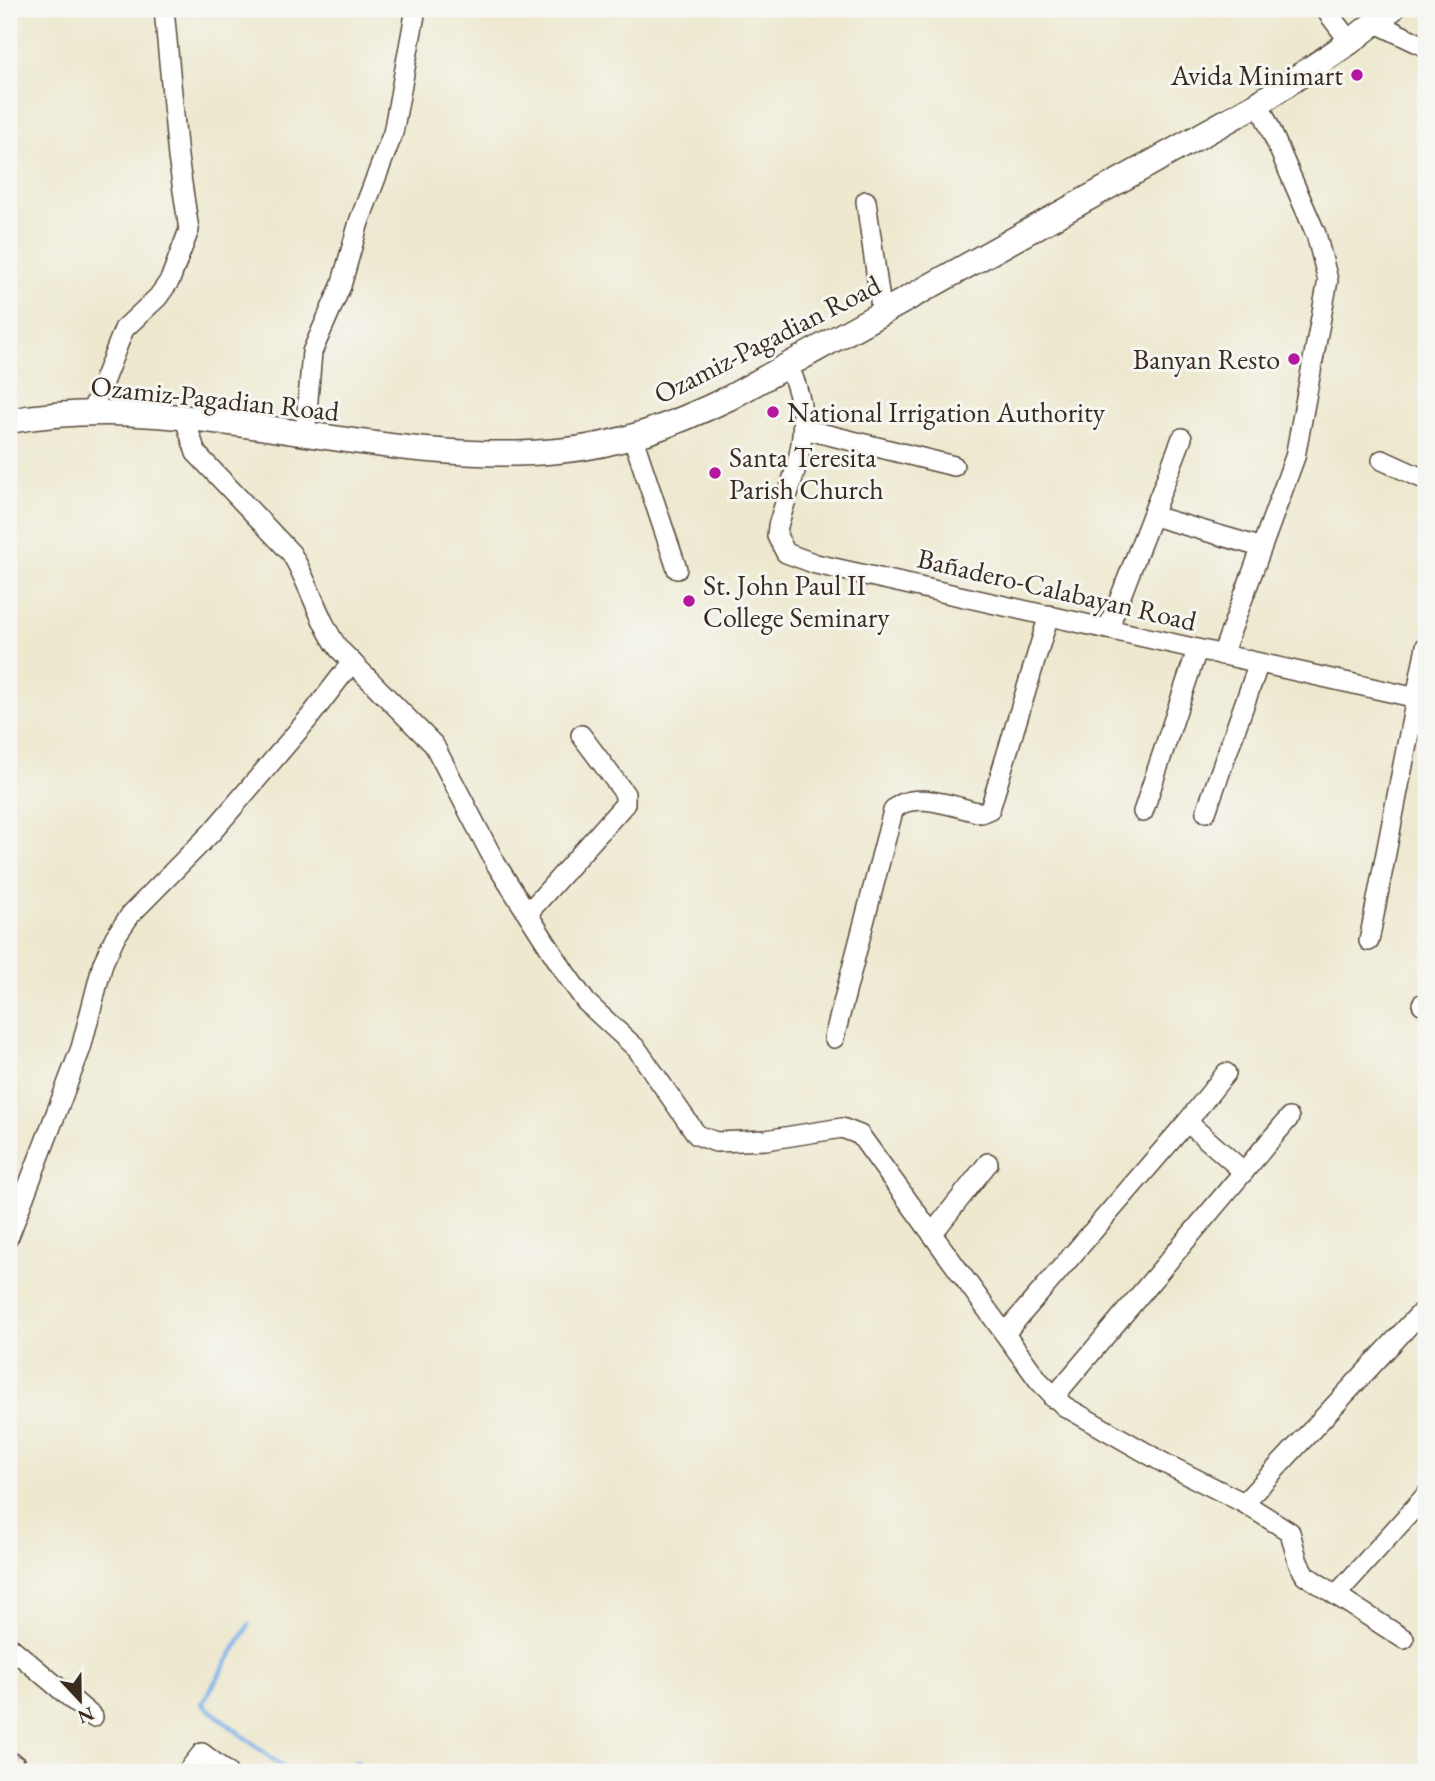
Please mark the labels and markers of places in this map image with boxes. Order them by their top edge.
place label: Avida Minimart [1170,57,1343,93]
marker: Avida Minimart [1349,67,1365,83]
place label: Banyan Resto [1133,341,1280,377]
marker: Banyan Resto [1286,351,1302,367]
place label: National Irrigation Authority [787,394,1106,430]
marker: National Irrigation Authority [765,404,781,420]
place label: Santa Teresita Parish Church [729,439,884,507]
marker: Santa Teresita Parish Church [707,465,723,481]
place label: St. John Paul II College Seminary [703,567,890,635]
marker: St. John Paul II College Seminary [681,593,697,609]

